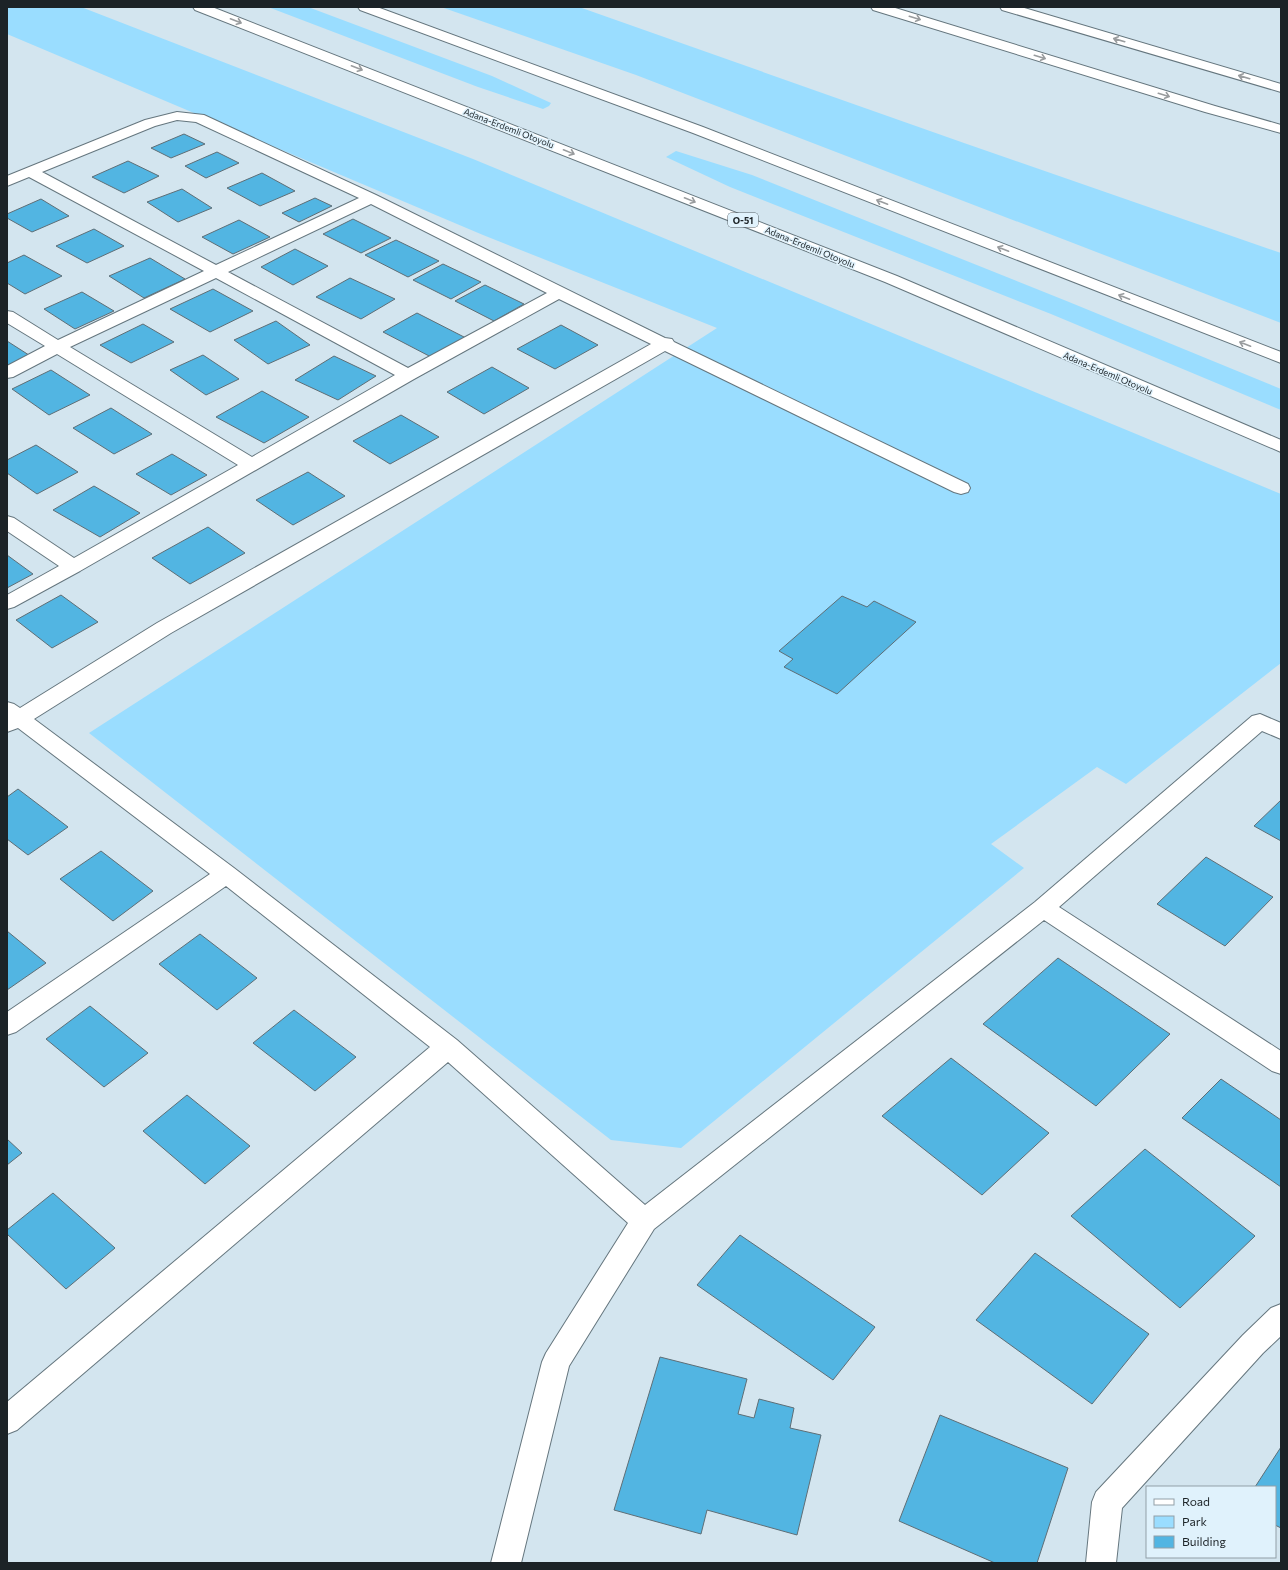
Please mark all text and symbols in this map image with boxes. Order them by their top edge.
one-way arrow [909,15,921,23]
one-way arrow [229,18,241,26]
one-way arrow [1113,36,1126,43]
one-way arrow [1033,54,1046,61]
one-way arrow [351,65,363,73]
one-way arrow [1237,73,1250,80]
one-way arrow [1157,92,1170,99]
street label: Adana-Erdemli Otoyolu [462,106,556,150]
one-way arrow [563,148,575,156]
one-way arrow [684,196,696,204]
one-way arrow [876,197,888,205]
road number: O-51 [728,213,758,227]
street label: Adana-Erdemli Otoyolu [763,224,857,270]
one-way arrow [997,245,1009,253]
one-way arrow [1118,292,1130,300]
one-way arrow [1239,340,1251,347]
street label: Adana-Erdemli Otoyolu [1062,349,1154,397]
legend [1146,1486,1276,1558]
text: Road [1182,1494,1210,1508]
text: Park [1182,1514,1208,1528]
text: Building [1182,1534,1226,1548]

